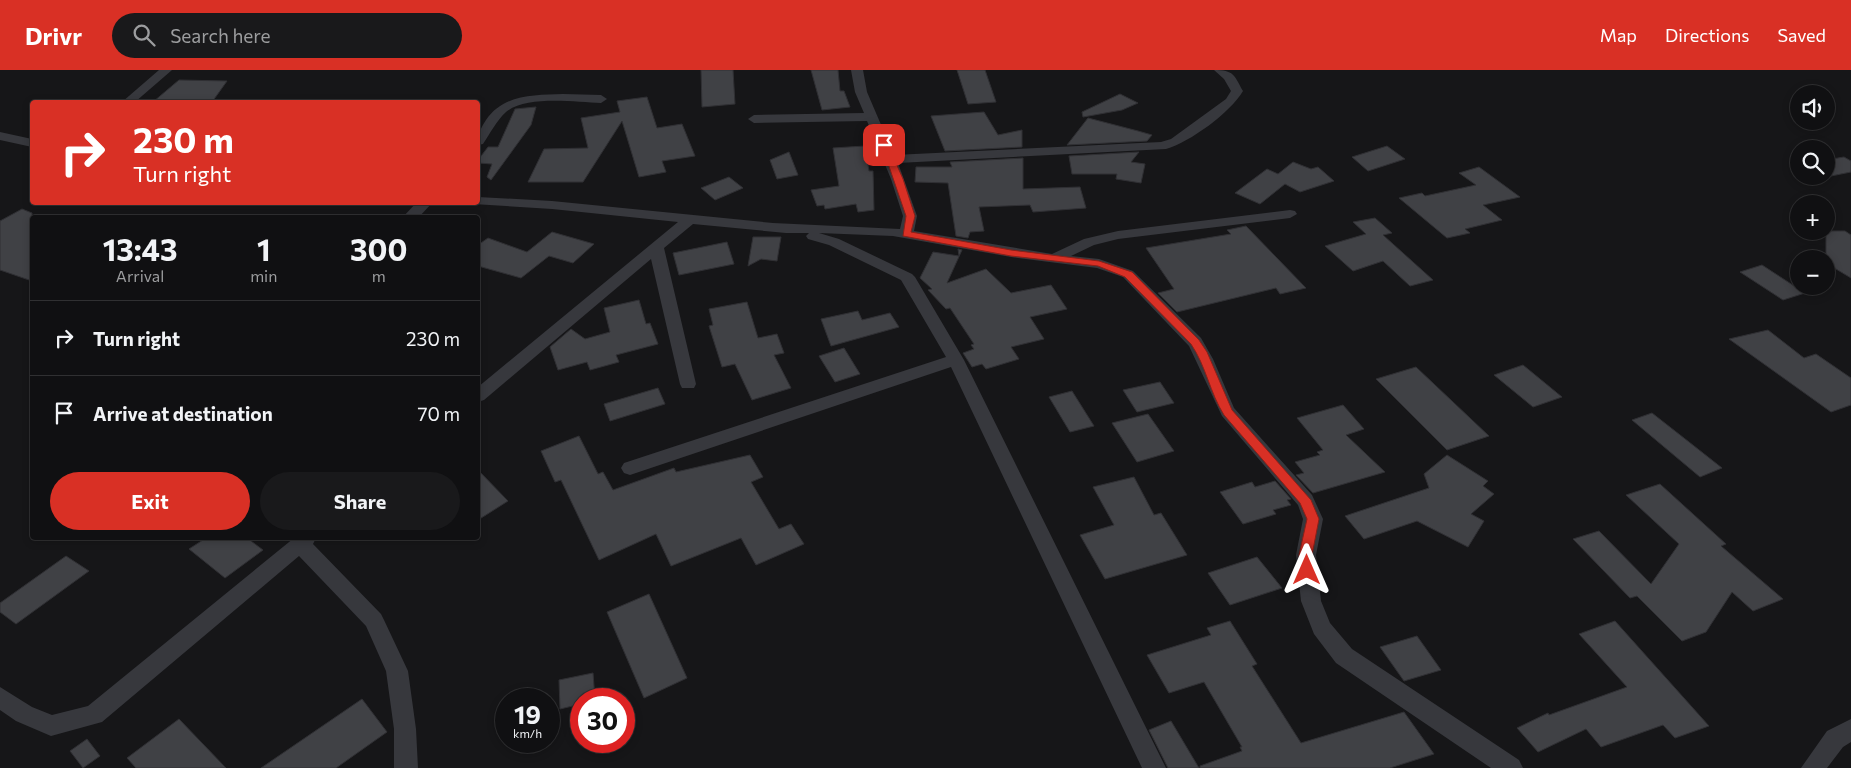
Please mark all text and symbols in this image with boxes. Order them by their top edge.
search box [112,13,462,58]
text: Drivr [25,21,82,50]
icon: search [130,21,158,49]
text: Search here [170,24,271,47]
text: Map [1600,24,1637,46]
text: Directions [1665,24,1749,46]
text: Saved [1777,24,1826,46]
map controls [1790,85,1835,295]
button: sound [1790,85,1835,130]
text: 230 m [133,117,234,160]
icon: right [50,120,115,185]
pin [863,124,905,166]
icon: arrive [870,131,898,159]
button: search [1790,140,1835,185]
text: Turn right [133,160,231,187]
button: + [1790,195,1835,240]
text: 13:43 [103,230,178,267]
text: 1 [257,230,271,267]
text: 300 [350,230,407,267]
button: − [1790,250,1835,295]
text: Arrival [116,266,164,285]
text: min [250,266,277,285]
text: m [372,266,386,285]
icon: right [50,324,78,352]
text: Turn right [93,327,180,350]
text: 230 m [406,327,460,350]
icon: arrive [50,399,78,427]
text: Arrive at destination [93,402,273,425]
text: 70 m [417,402,460,425]
button: Exit [50,472,250,530]
button: Share [260,472,460,530]
position arrow [1280,543,1332,595]
speed limit sign: 30 [570,688,635,753]
text: 19 [514,699,541,729]
text: km/h [513,726,542,740]

